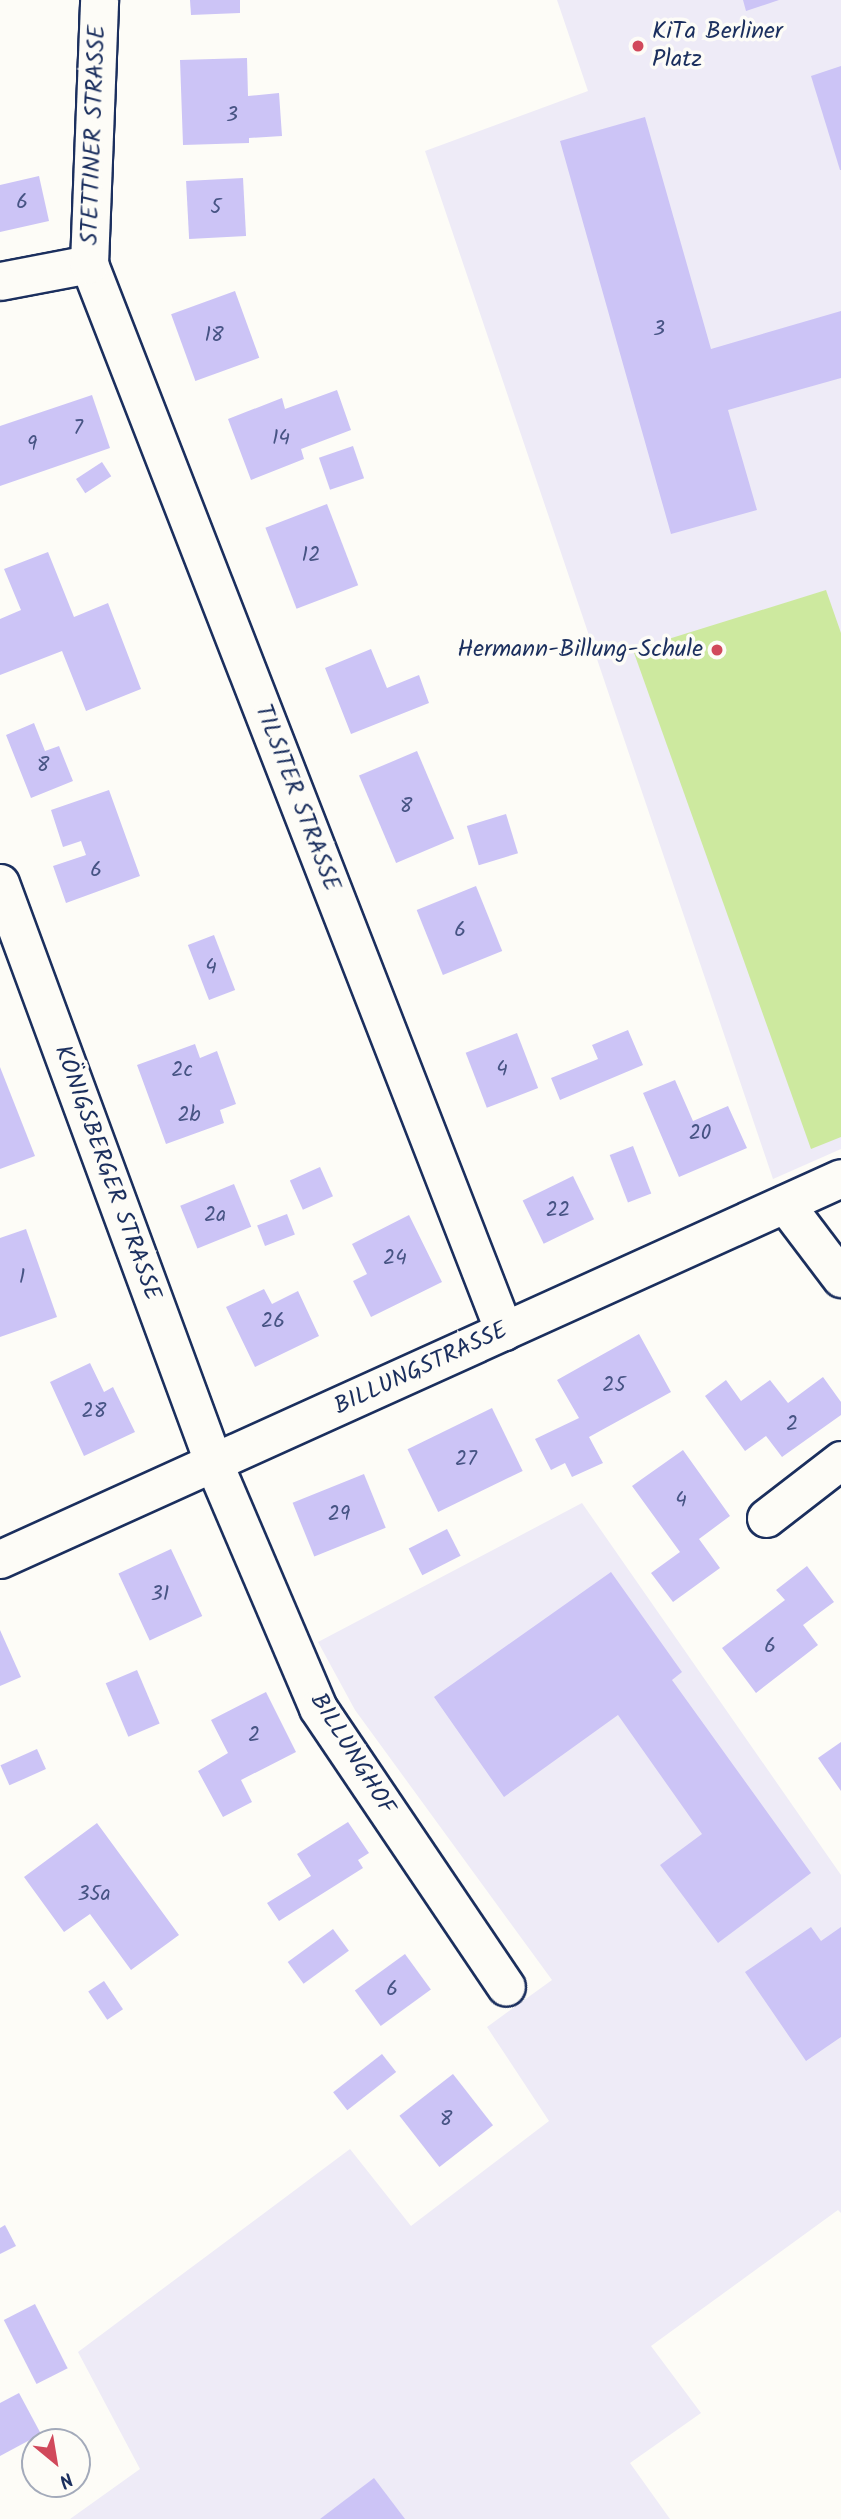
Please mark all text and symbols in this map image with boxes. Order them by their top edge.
place label: KiTa Berliner Platz [652,18,783,74]
street label: STETTINER STRASSE [76,24,112,246]
marker: KiTa Berliner Platz [630,38,646,54]
house number: 3 [226,103,238,129]
house number: 6 [16,190,28,216]
house number: 5 [210,195,222,221]
house number: 3 [653,317,665,343]
house number: 18 [204,323,224,349]
house number: 7 [73,416,83,442]
house number: 14 [272,426,290,452]
house number: 9 [27,432,37,458]
house number: 12 [302,543,320,569]
place label: Hermann-Billung-Schule [457,636,703,664]
marker: Hermann-Billung-Schule [709,642,725,658]
street label: TILSITER STRASSE [248,701,346,895]
house number: 8 [37,753,49,779]
house number: 8 [400,794,412,820]
house number: 6 [90,858,102,884]
house number: 6 [454,918,466,944]
house number: 4 [205,955,217,981]
street label: KÖNIGSBERGER STRASSE [47,1041,167,1305]
house number: 4 [496,1057,508,1083]
house number: 2c [171,1058,193,1084]
house number: 2b [177,1103,201,1129]
house number: 20 [689,1121,711,1147]
house number: 22 [546,1198,570,1224]
house number: 2a [204,1203,226,1229]
house number: 24 [383,1246,407,1272]
house number: 1 [19,1265,25,1291]
house number: 26 [261,1309,285,1335]
street label: BILLUNGSTRASSE [330,1316,512,1422]
house number: 25 [602,1373,626,1399]
house number: 28 [82,1399,106,1425]
house number: 2 [786,1412,798,1438]
house number: 27 [455,1447,477,1473]
house number: 4 [675,1488,687,1514]
house number: 29 [328,1502,350,1528]
house number: 31 [151,1582,169,1608]
house number: 6 [764,1634,776,1660]
street label: BILLUNGHOF [303,1688,401,1820]
house number: 2 [248,1723,260,1749]
house number: 35a [77,1882,111,1908]
house number: 6 [386,1977,398,2003]
house number: 8 [440,2107,452,2133]
north arrow [21,2428,91,2498]
text: N [53,2463,78,2495]

